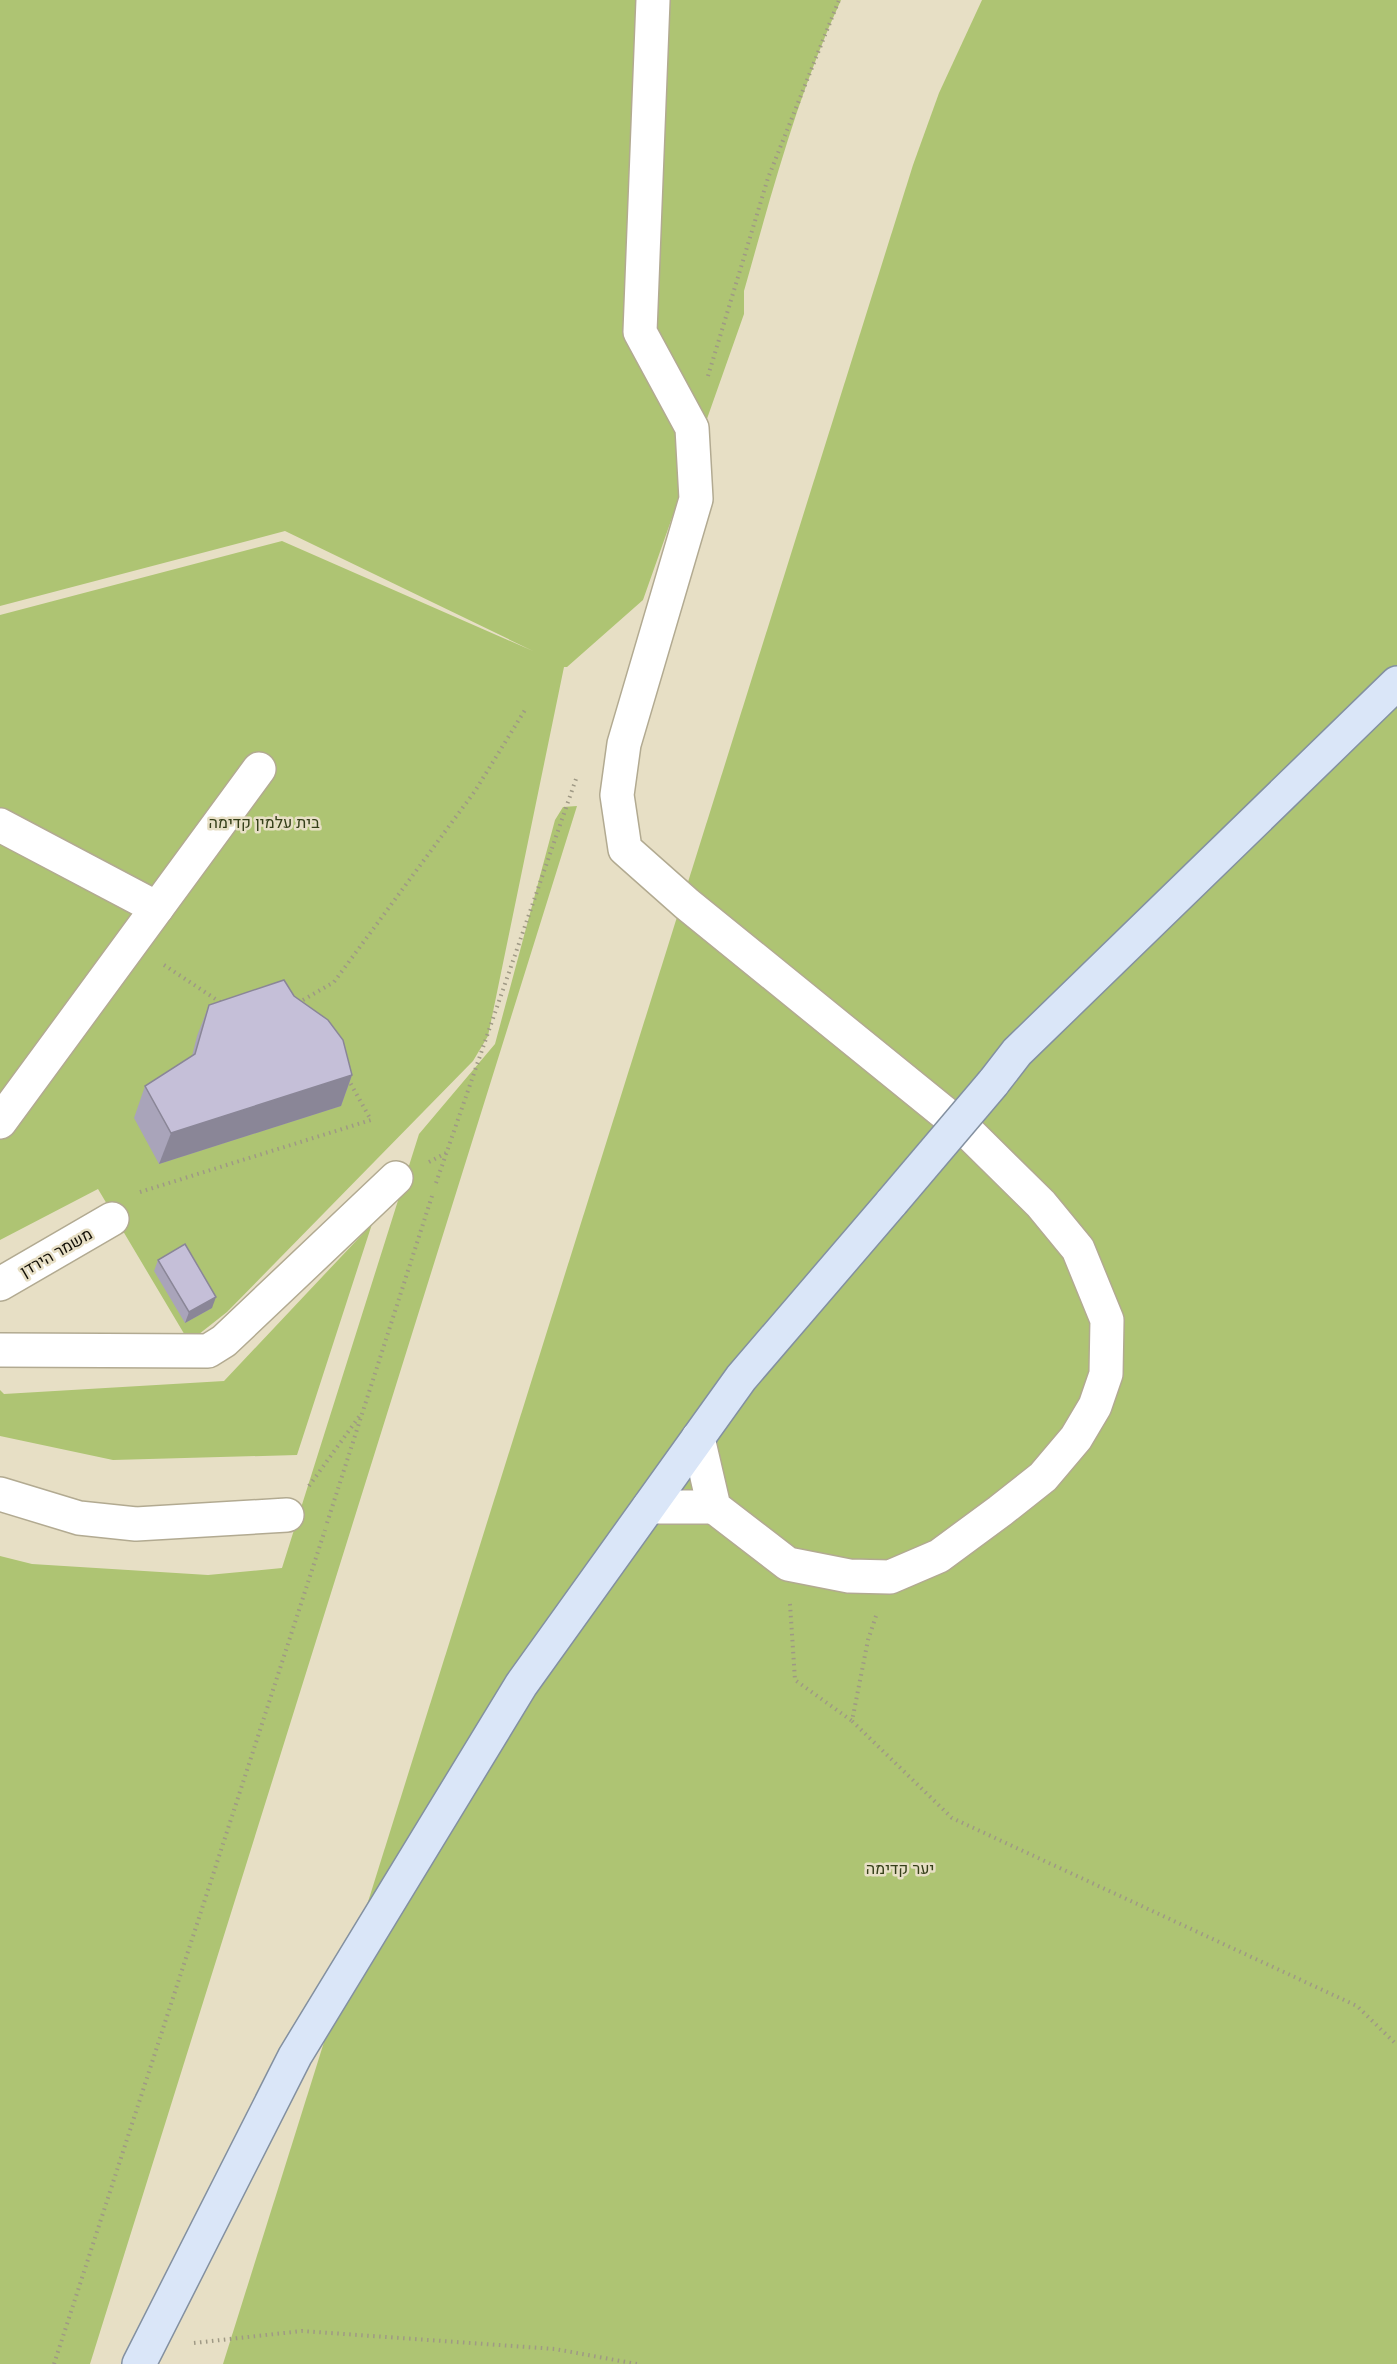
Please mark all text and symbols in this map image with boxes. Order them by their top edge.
park label: בית עלמין קדימה [208,812,320,834]
street label: משמר הירדן [16,1223,97,1282]
park label: יער קדימה [866,1858,934,1880]

